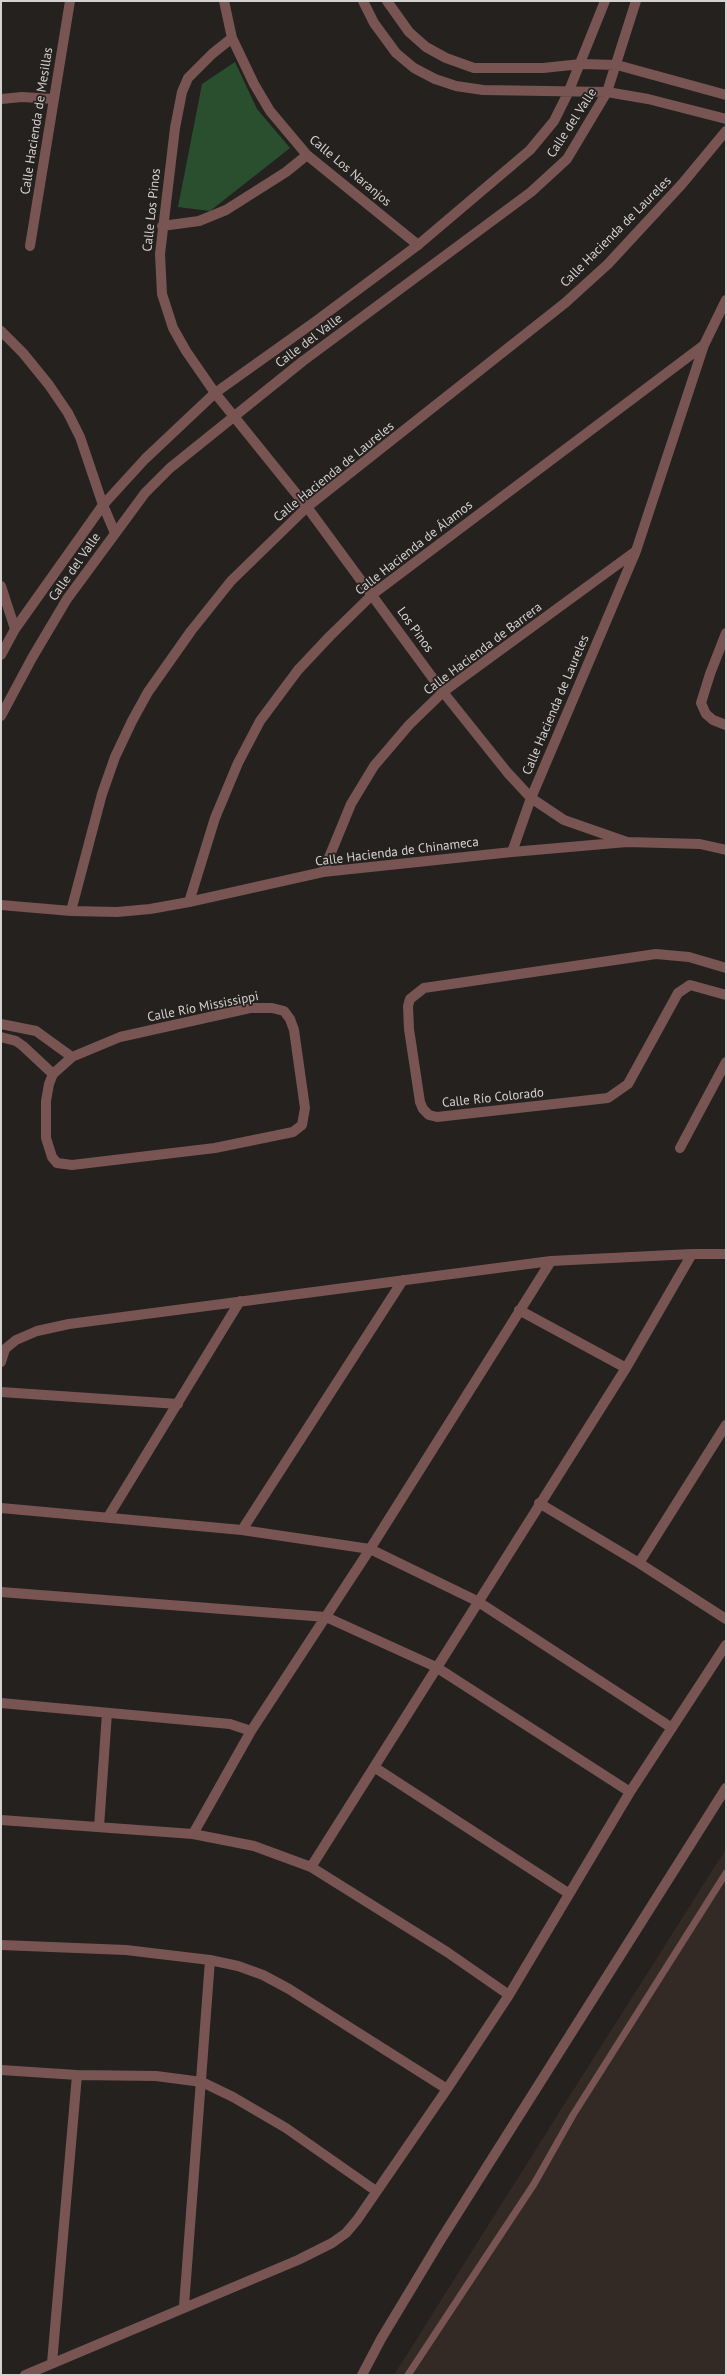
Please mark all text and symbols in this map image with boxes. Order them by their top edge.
street label: Calle Hacienda de Mesillas [18,46,56,196]
street label: Calle del Valle [544,85,600,161]
street label: Calle Los Naranjos [306,132,394,210]
street label: Calle Los Pinos [140,168,164,252]
street label: Calle Hacienda de Laureles [557,173,675,291]
street label: Calle del Valle [273,311,345,371]
street label: Calle Hacienda de Laureles [271,419,397,525]
street label: Calle Hacienda de Álamos [352,497,476,599]
street label: Calle del Valle [46,530,104,604]
street label: Calle Hacienda de Barrera [421,599,545,699]
street label: Los Pinos [393,604,437,656]
street label: Calle Hacienda de Laureles [519,633,593,777]
street label: Calle Hacienda de Chinameca [314,834,480,870]
street label: Calle Río Mississippi [146,989,260,1025]
street label: Calle Río Colorado [441,1085,545,1111]

